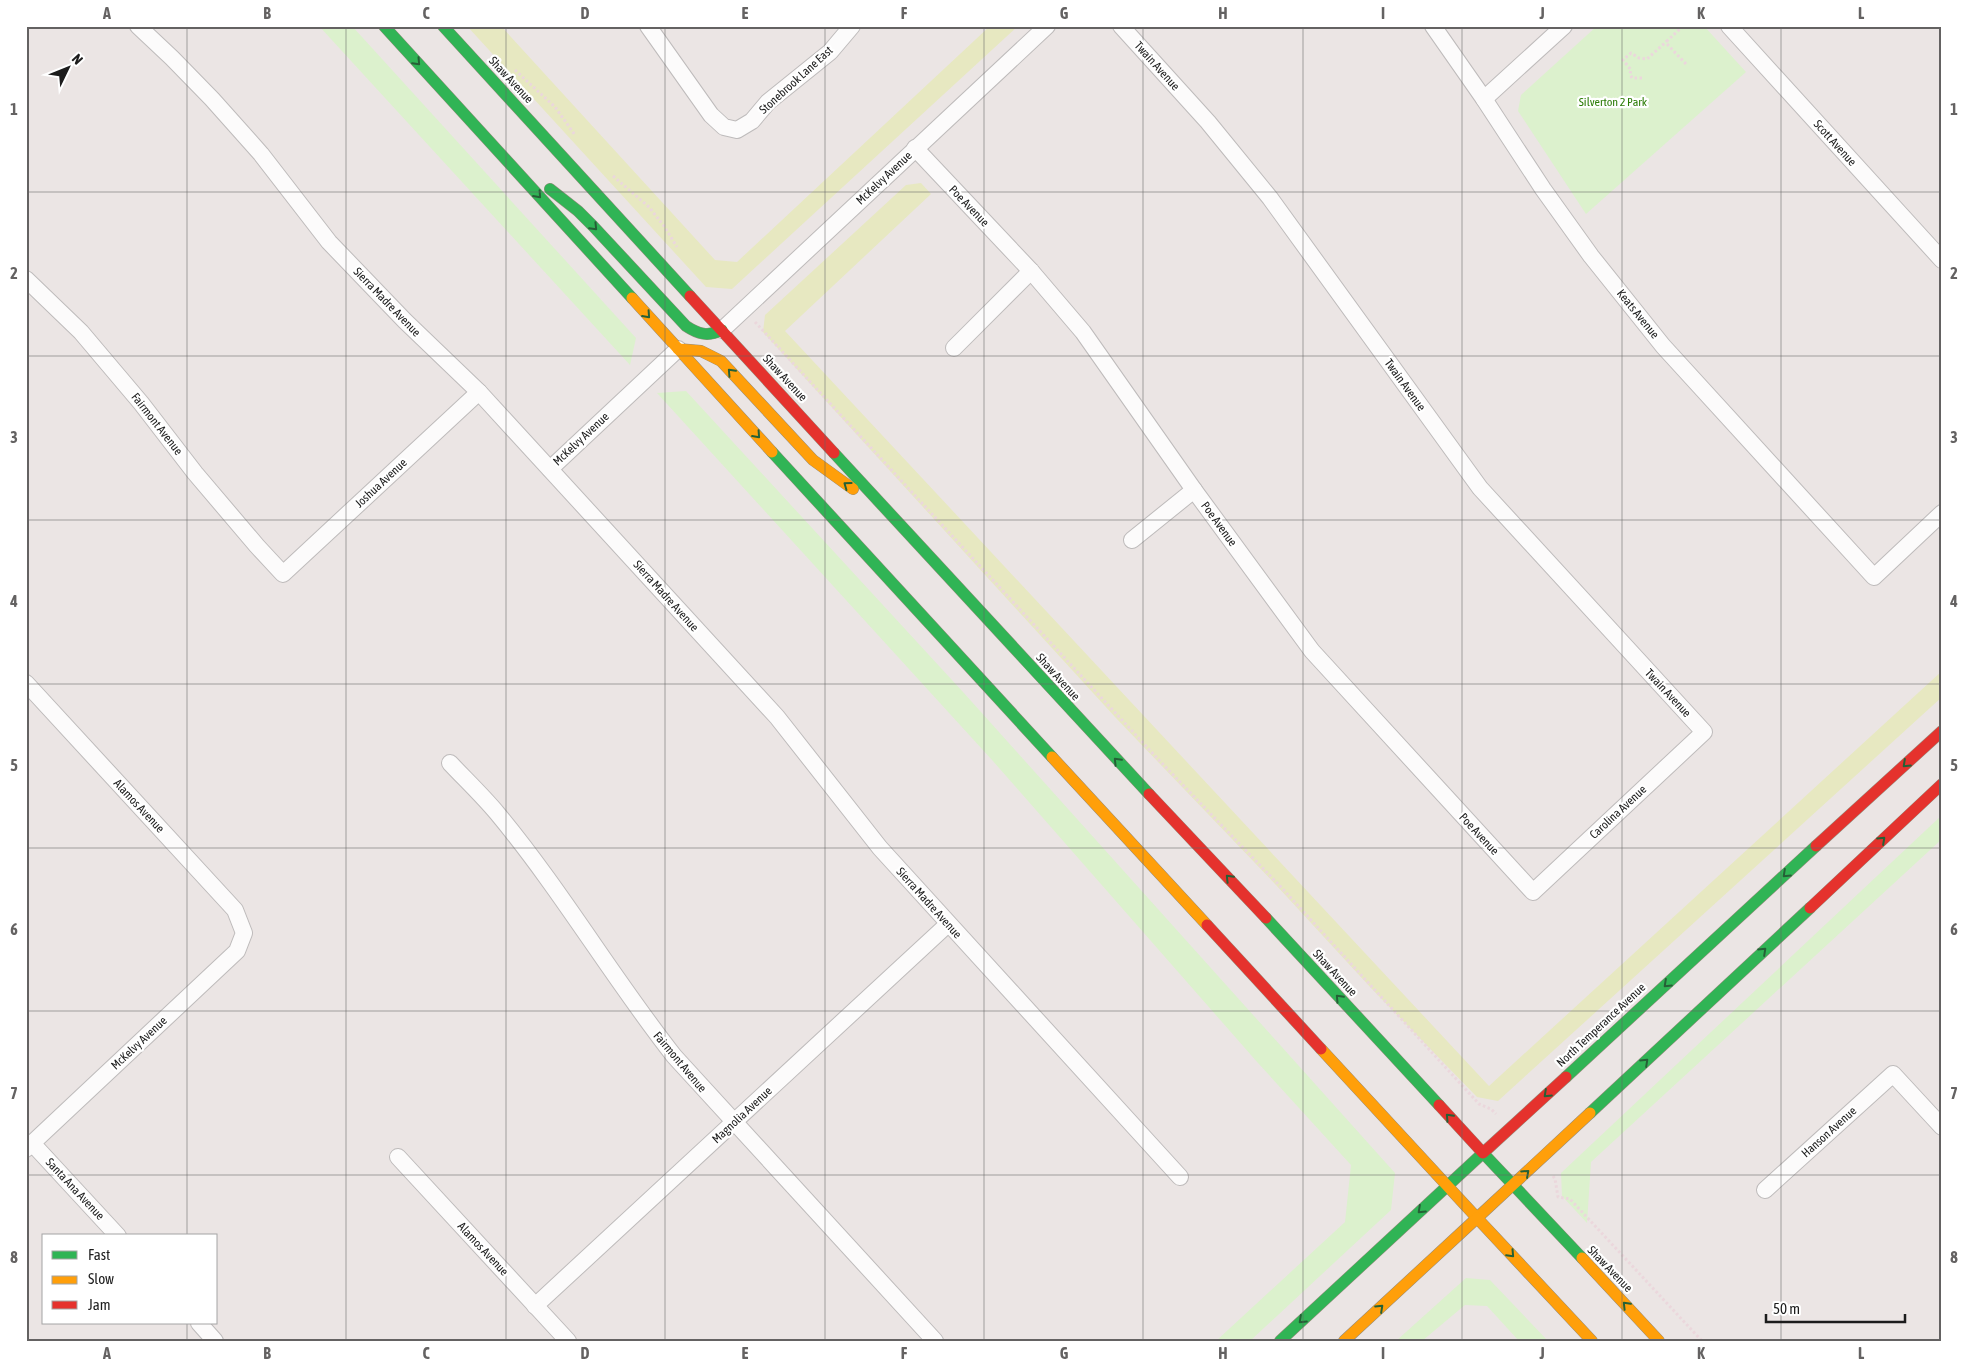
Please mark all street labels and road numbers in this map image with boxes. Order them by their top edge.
street label: Twain Avenue [1131,39,1183,93]
street label: Stonebrook Lane East [756,43,836,117]
street label: Shaw Avenue [486,54,536,106]
street label: Scott Avenue [1811,117,1859,169]
street label: McKelvy Avenue [853,149,915,207]
street label: Poe Avenue [946,183,992,229]
street label: Sierra Madre Avenue [351,265,423,339]
street label: Keats Avenue [1614,287,1662,341]
street label: Shaw Avenue [760,352,810,404]
street label: Twain Avenue [1381,356,1429,414]
street label: Fairmont Avenue [128,390,186,458]
street label: McKelvy Avenue [550,410,612,468]
street label: Joshua Avenue [352,455,410,511]
street label: Poe Avenue [1198,499,1240,549]
street label: Sierra Madre Avenue [631,558,701,634]
street label: Shaw Avenue [1033,651,1083,703]
street label: Twain Avenue [1642,666,1694,720]
street label: Alamos Avenue [111,776,167,836]
street label: Carolina Avenue [1587,782,1649,842]
street label: Poe Avenue [1456,810,1502,858]
street label: Sierra Madre Avenue [894,865,964,941]
street label: Shaw Avenue [1310,947,1360,999]
street label: North Temperance Avenue [1554,980,1648,1070]
street label: McKelvy Avenue [108,1014,170,1072]
street label: Fairmont Avenue [651,1029,709,1095]
street label: Magnolia Avenue [709,1084,775,1146]
street label: Hanson Avenue [1799,1104,1859,1160]
street label: Santa Ana Avenue [43,1155,107,1223]
street label: Alamos Avenue [455,1219,511,1279]
street label: Shaw Avenue [1585,1243,1635,1295]

